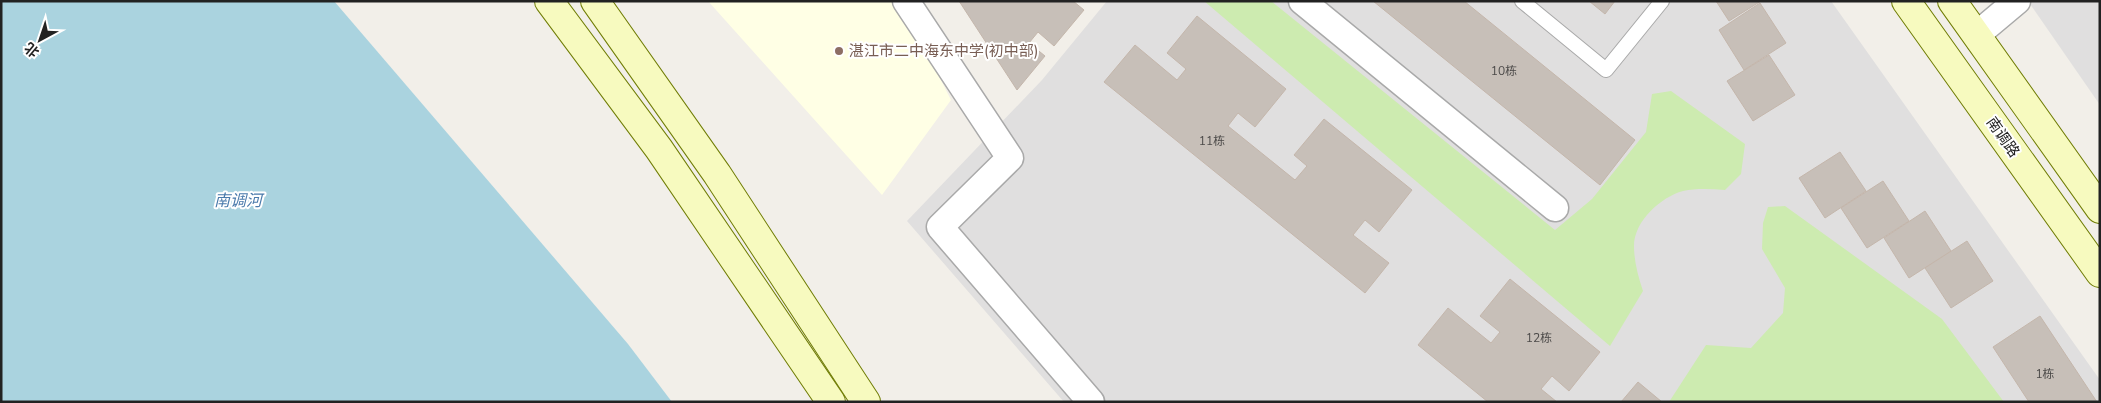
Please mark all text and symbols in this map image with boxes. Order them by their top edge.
north arrow [15,15,65,65]
text: 北 [20,38,43,61]
place label: 湛江市二中海东中学(初中部) [849,41,1039,61]
marker: 湛江市二中海东中学(初中部) [833,45,845,57]
house number: 10栋 [1491,63,1517,79]
street label: 南调路 [1982,113,2024,161]
house number: 11栋 [1199,133,1225,149]
water label: 南调河 [214,190,265,212]
house number: 12栋 [1526,330,1552,346]
house number: 1栋 [2035,366,2055,382]

